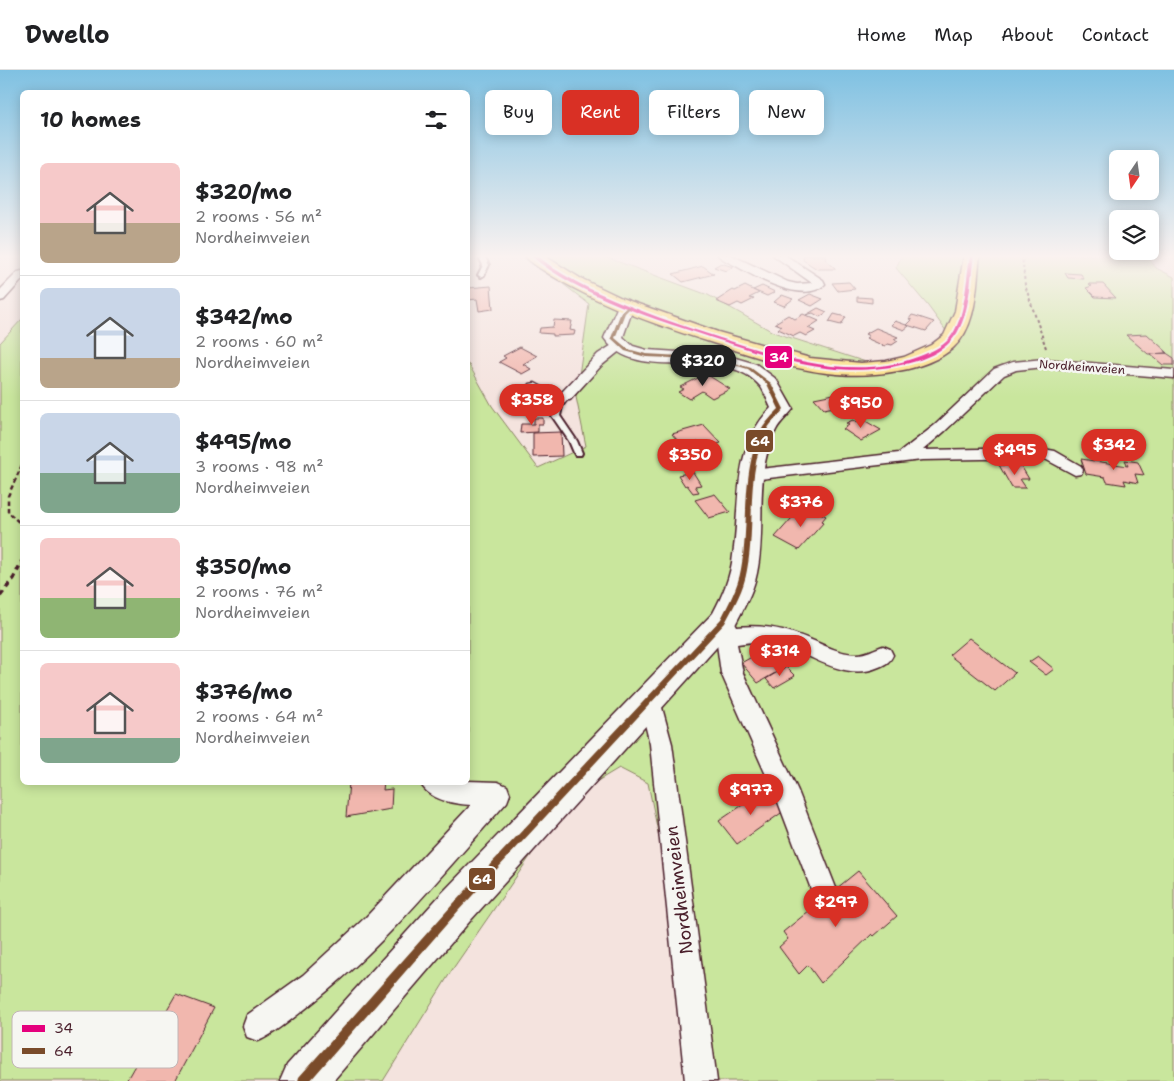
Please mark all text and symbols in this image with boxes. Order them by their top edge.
text: Dwello [25,19,110,51]
text: Home [857,23,906,47]
text: Map [934,23,973,47]
text: About [1001,23,1054,47]
text: Contact [1082,23,1149,47]
chip: Buy [485,90,552,135]
chip: Rent [562,90,639,135]
chip: Filters [649,90,739,135]
chip: New [749,90,824,135]
text: 10 homes [40,106,141,134]
icon: filters [422,106,450,134]
north arrow [1109,150,1159,200]
map controls [1109,150,1159,260]
text: $320/mo [195,178,292,206]
icon: home [80,183,140,243]
text: 2 rooms · 56 m² [195,206,322,227]
button: layers [1109,210,1159,260]
text: Nordheimveien [195,227,310,248]
text: $342/mo [195,303,293,331]
icon: home [80,308,140,368]
text: 2 rooms · 60 m² [195,331,323,352]
pin: $320 [673,344,733,387]
line badge: 34 [764,345,793,369]
text: 34 [769,348,789,366]
text: $320 [681,350,725,371]
text: Nordheimveien [195,352,310,373]
street label: Nordheimveien [1038,356,1126,378]
pin: $358 [502,384,562,426]
pin: $950 [831,386,891,429]
text: $358 [510,389,554,410]
text: $950 [840,392,882,413]
text: $495/mo [195,428,292,456]
pin: $342 [1084,428,1144,471]
line badge: 64 [745,429,774,453]
text: 64 [750,432,770,450]
icon: home [80,433,140,493]
pin: $495 [985,434,1045,476]
text: $342 [1092,434,1136,455]
pin: $350 [660,438,720,481]
text: $495 [994,439,1036,460]
text: $350 [668,444,712,465]
text: 3 rooms · 98 m² [195,456,324,477]
text: Nordheimveien [195,477,310,498]
pin: $376 [771,486,831,528]
text: $376 [779,491,823,512]
text: $350/mo [195,553,292,581]
icon: home [80,558,140,618]
text: 2 rooms · 76 m² [195,581,323,602]
text: Nordheimveien [195,602,310,623]
pin: $314 [750,634,810,677]
text: $314 [760,640,800,661]
text: $376/mo [195,678,293,706]
icon: home [80,683,140,743]
text: 2 rooms · 64 m² [195,706,323,727]
text: Nordheimveien [195,727,310,748]
pin: $977 [721,774,781,816]
text: $977 [729,779,773,800]
street label: Nordheimveien [659,824,699,956]
line badge: 64 [468,867,496,891]
text: 64 [472,870,492,888]
pin: $297 [806,886,866,928]
text: $297 [814,891,858,912]
legend [12,1011,178,1068]
text: 34 [54,1019,73,1037]
text: 64 [54,1042,73,1060]

